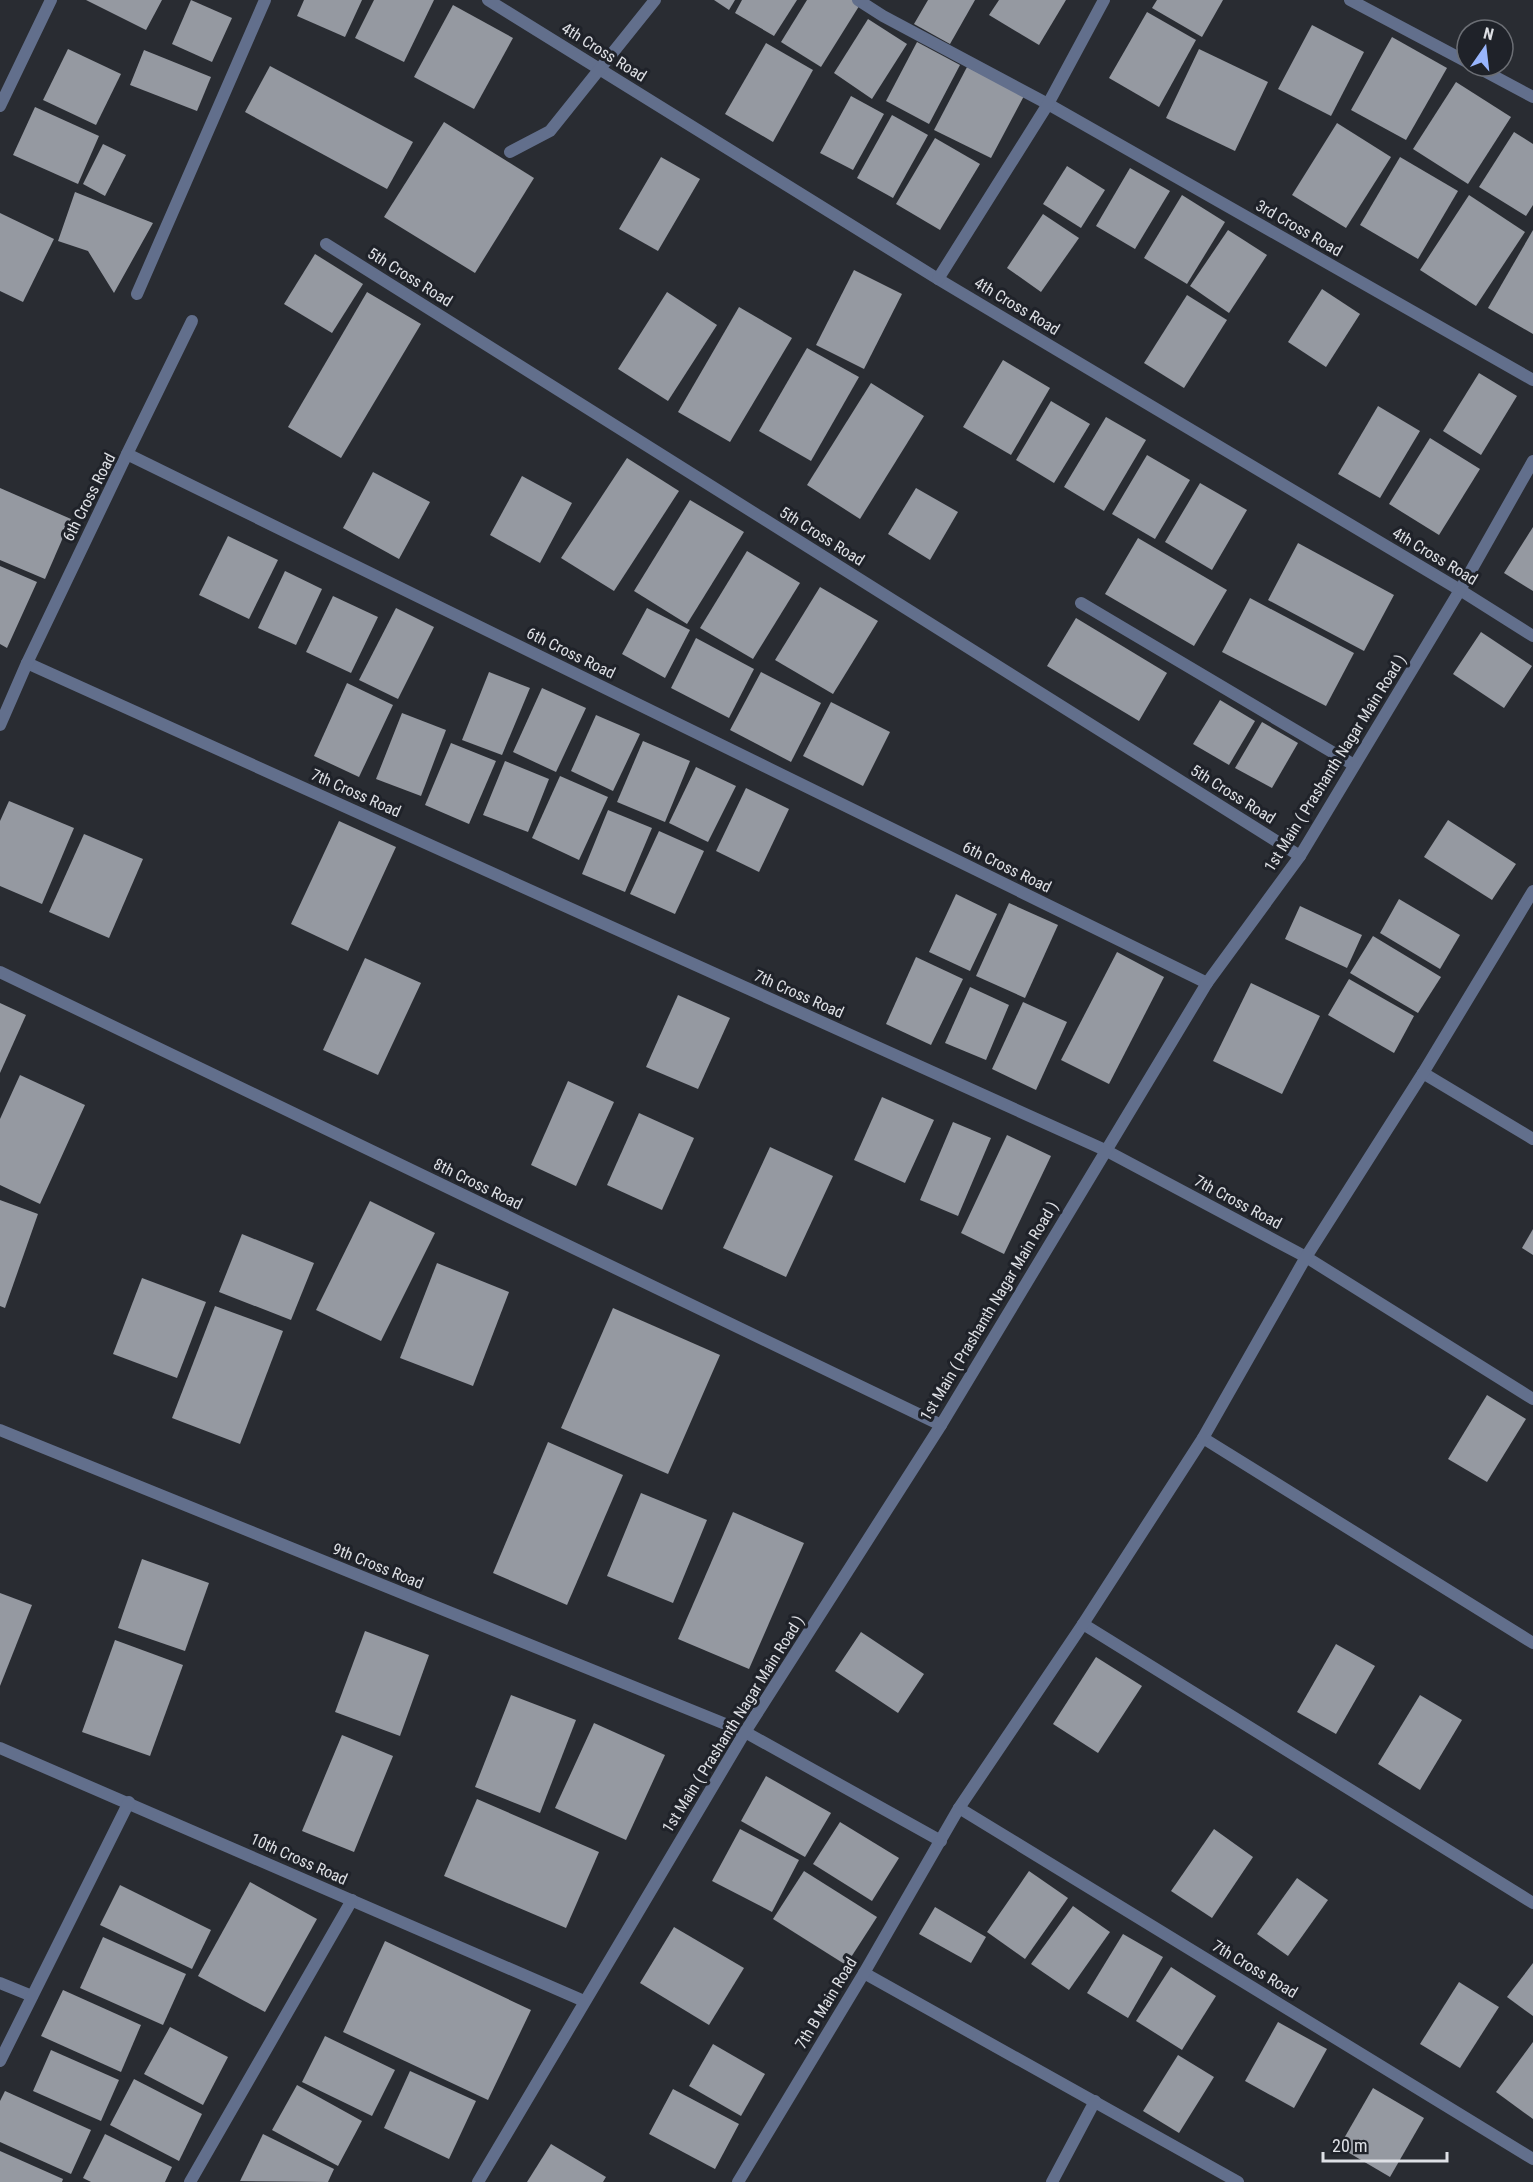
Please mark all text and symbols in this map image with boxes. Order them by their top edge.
street label: 4th Cross Road [558,18,650,86]
north arrow [1455,18,1515,78]
text: N [1481,24,1496,44]
street label: 3rd Cross Road [1252,196,1346,260]
street label: 5th Cross Road [364,243,456,311]
street label: 4th Cross Road [971,273,1063,339]
street label: 6th Cross Road [59,450,119,544]
street label: 5th Cross Road [776,502,868,570]
street label: 4th Cross Road [1389,523,1481,589]
street label: 6th Cross Road [524,623,618,683]
street label: 1st Main ( Prashanth Nagar Main Road ) [1260,651,1410,875]
street label: 5th Cross Road [1187,760,1279,828]
street label: 7th Cross Road [308,765,404,821]
street label: 6th Cross Road [960,837,1054,897]
street label: 7th Cross Road [751,966,847,1022]
street label: 8th Cross Road [431,1154,525,1214]
street label: 7th Cross Road [1191,1171,1285,1233]
street label: 1st Main ( Prashanth Nagar Main Road ) [916,1198,1062,1424]
street label: 9th Cross Road [330,1539,426,1593]
street label: 1st Main ( Prashanth Nagar Main Road ) [658,1612,808,1836]
street label: 10th Cross Road [248,1829,350,1889]
street label: 7th Cross Road [1209,1936,1301,2002]
street label: 7th B Main Road [791,1954,861,2052]
scale bar [1323,2125,1448,2163]
text: 20 m [1332,2135,1367,2156]

